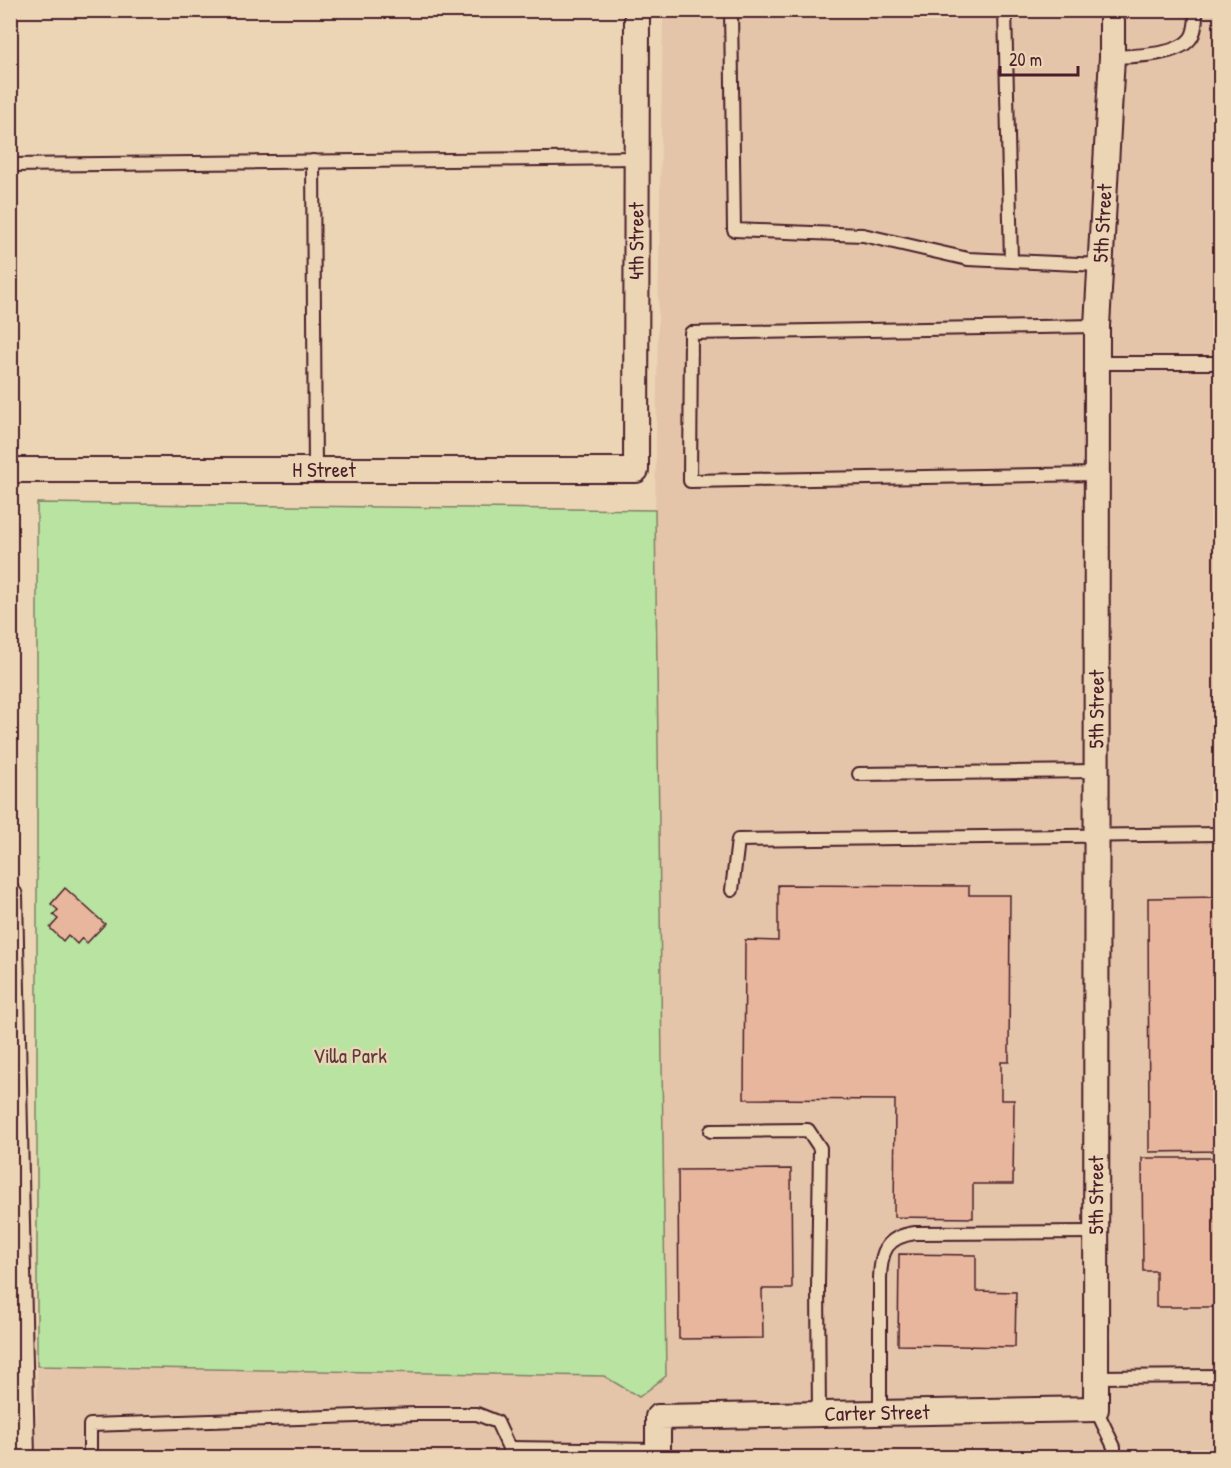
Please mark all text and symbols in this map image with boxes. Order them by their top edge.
scale bar [1000,39,1078,77]
text: 20 m [1009,47,1042,72]
street label: 5th Street [1086,182,1119,263]
street label: 4th Street [621,201,651,280]
street label: H Street [292,455,357,484]
street label: 5th Street [1082,669,1111,748]
park label: Villa Park [313,1041,387,1070]
street label: 5th Street [1081,1155,1110,1234]
street label: Carter Street [824,1397,931,1428]

